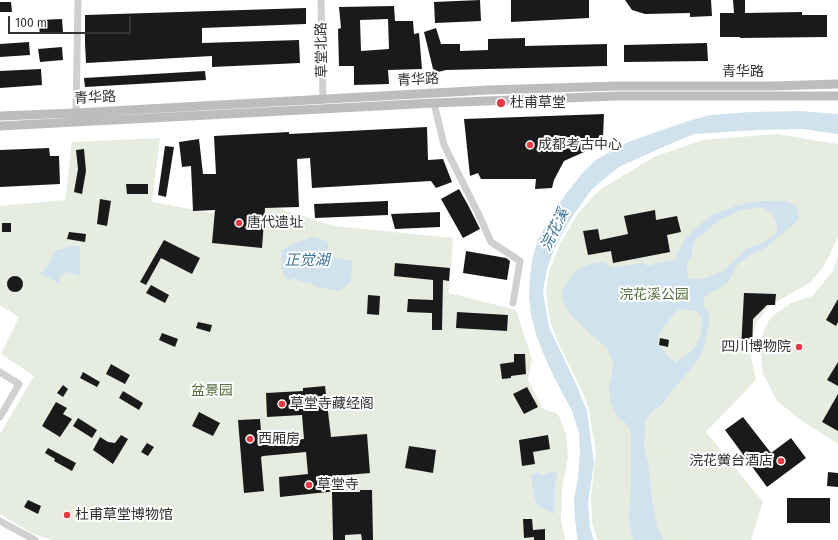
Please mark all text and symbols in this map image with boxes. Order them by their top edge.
scale bar [10,8,133,34]
text: 100 m [15,16,47,30]
street label: 草堂北路 [313,22,331,78]
street label: 青华路 [722,64,764,80]
street label: 青华路 [397,71,439,89]
street label: 青华路 [74,89,116,107]
place label: 杜甫草堂 [510,95,566,111]
marker: 杜甫草堂 [495,97,507,109]
place label: 成都考古中心 [538,137,622,153]
marker: 成都考古中心 [525,140,535,150]
water label: 浣花溪 [537,206,573,254]
place label: 唐代遗址 [247,215,303,231]
marker: 唐代遗址 [234,218,244,228]
water label: 正觉湖 [285,252,329,270]
park label: 浣花溪公园 [619,287,689,303]
place label: 四川博物院 [721,339,791,355]
marker: 四川博物院 [794,342,804,352]
park label: 盆景园 [191,383,233,399]
place label: 草堂寺藏经阁 [290,396,374,412]
marker: 草堂寺藏经阁 [277,399,287,409]
place label: 西厢房 [258,431,300,447]
marker: 西厢房 [245,434,255,444]
place label: 浣花黉台酒店 [689,453,773,469]
marker: 浣花黉台酒店 [776,456,786,466]
place label: 草堂寺 [317,477,359,493]
marker: 草堂寺 [304,480,314,490]
place label: 杜甫草堂博物馆 [75,507,173,523]
marker: 杜甫草堂博物馆 [62,510,72,520]

